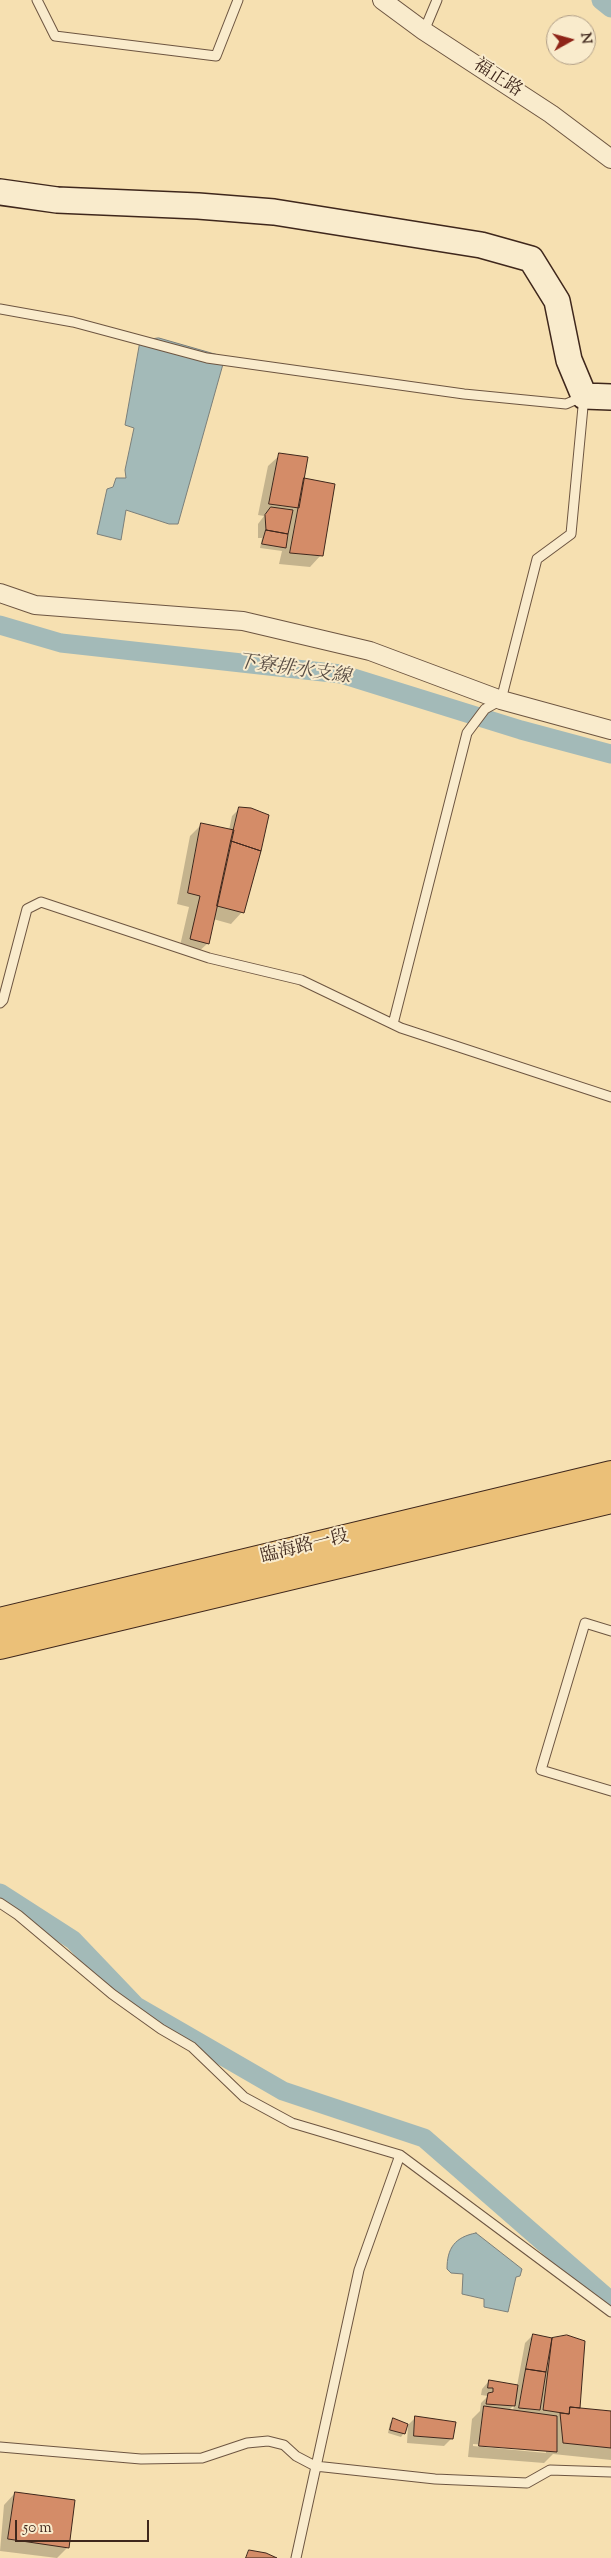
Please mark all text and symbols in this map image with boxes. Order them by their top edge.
north arrow [546,15,596,65]
text: N [574,32,596,45]
street label: 福正路 [468,55,526,103]
water label: 下寮排水支線 [236,652,352,690]
street label: 臨海路一段 [259,1527,351,1569]
scale bar [18,2510,151,2542]
text: 50 m [23,2518,52,2539]

